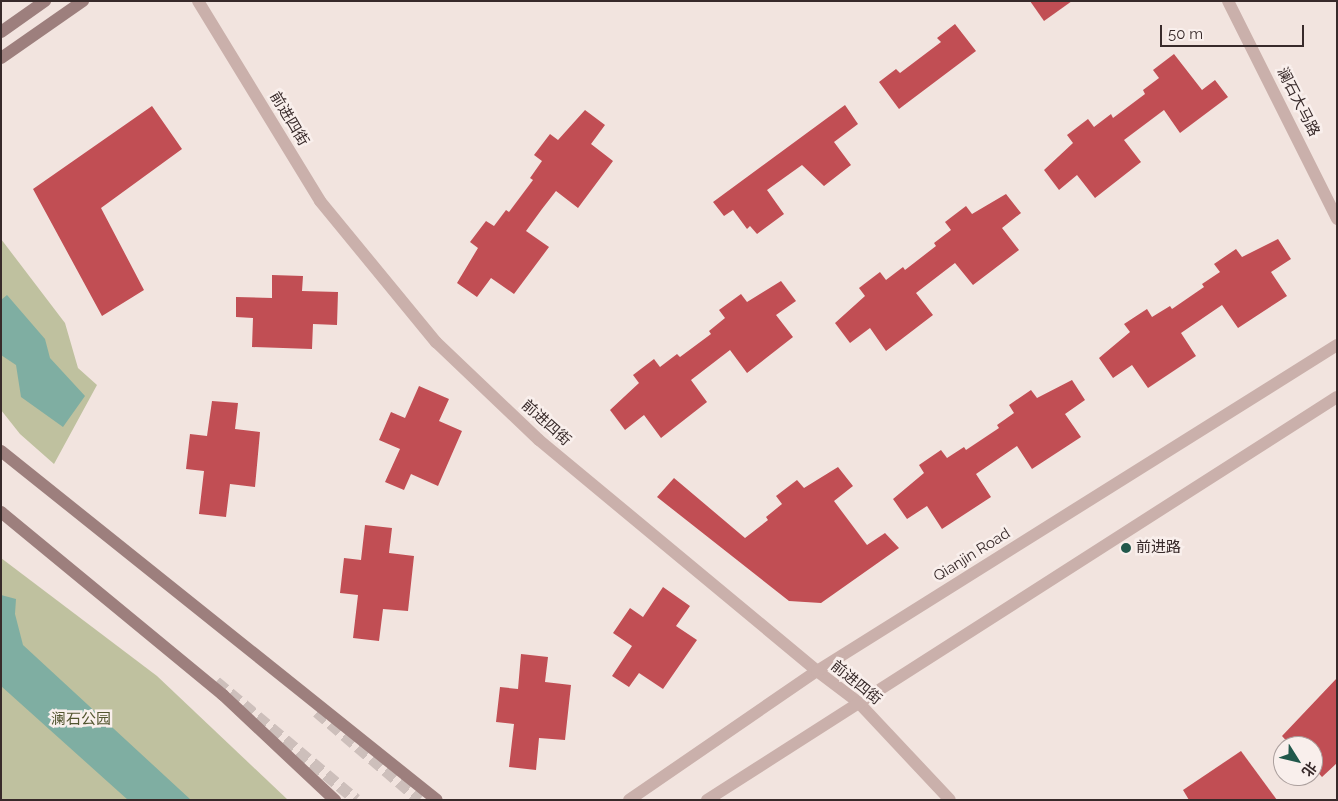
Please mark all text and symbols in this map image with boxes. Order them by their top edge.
scale bar [1163,15,1307,47]
text: 50 m [1168,25,1203,43]
street label: 澜石大马路 [1273,65,1323,139]
street label: 前进四街 [266,89,312,149]
street label: 前进四街 [518,396,574,450]
street label: Qianjin Road [931,524,1013,586]
place label: 前进路 [1136,539,1181,557]
marker: 前进路 [1120,542,1132,554]
street label: 前进四街 [827,657,885,709]
park label: 澜石公园 [51,711,111,729]
north arrow [1273,736,1323,786]
text: 北 [1299,759,1320,780]

